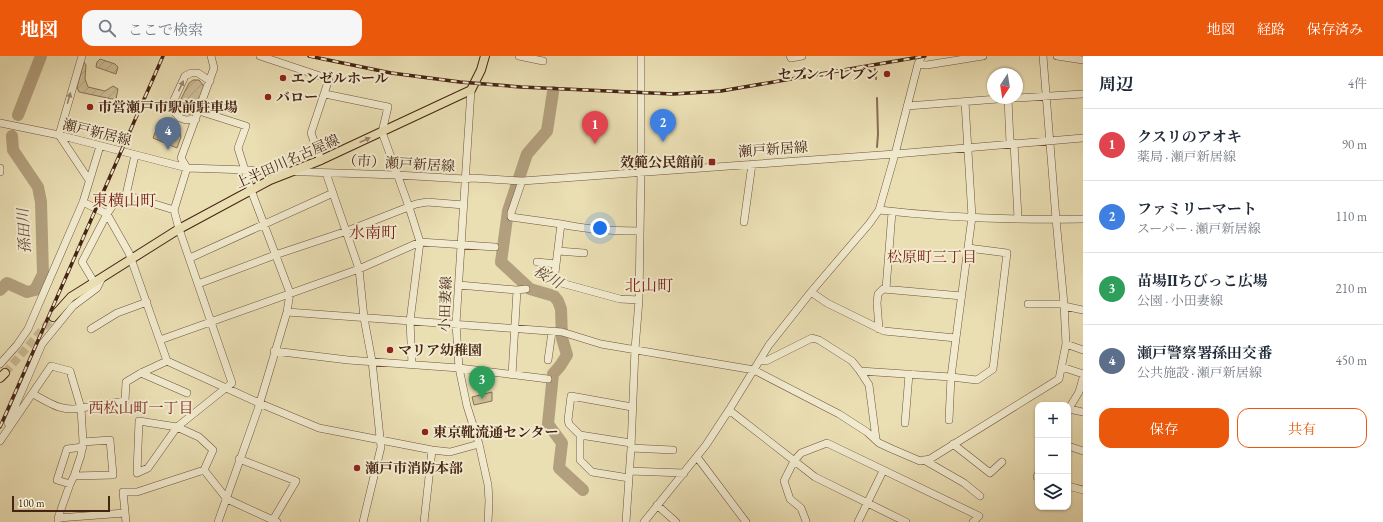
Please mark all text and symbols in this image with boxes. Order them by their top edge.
search box [82,10,362,46]
text: 地図 [20,17,58,42]
icon: search [96,17,118,39]
text: ここで検索 [128,20,203,39]
text: 地図 [1207,20,1235,38]
text: 経路 [1257,20,1285,38]
text: 保存済み [1307,20,1363,38]
place label: セブン-イレブン [778,65,879,83]
north arrow [987,68,1023,104]
place label: エンゼルホール [291,69,389,87]
marker: セブン-イレブン [882,69,892,79]
marker: エンゼルホール [278,73,288,83]
text: 周辺 [1099,73,1133,95]
text: 4件 [1348,75,1367,92]
one-way arrow [178,80,184,91]
place label: バロー [276,88,318,106]
one-way arrow [67,92,73,104]
marker: バロー [263,92,273,102]
place label: 市営瀬戸市駅前駐車場 [98,98,238,116]
marker: 市営瀬戸市駅前駐車場 [85,102,95,112]
pin: 2 [650,109,676,142]
pin: 1 [582,111,608,144]
street label: 瀬戸新居線 [61,115,133,149]
pin: 4 [155,117,181,150]
text: クスリのアオキ [1137,127,1242,146]
street label: 上半田川名古屋線 [232,130,342,192]
text: 1 [1109,136,1115,153]
text: 90 m [1342,136,1367,153]
one-way arrow [359,137,371,143]
street label: 瀬戸新居線 [737,138,809,160]
text: 薬局 · 瀬戸新居線 [1137,148,1236,165]
street label: （市）瀬戸新居線 [343,151,455,175]
place label: 效範公民館前 [620,153,704,171]
marker: 效範公民館前 [707,157,717,167]
district label: 東横山町 [92,190,156,211]
text: ファミリーマート [1137,199,1257,218]
water label: 孫田川 [13,206,34,254]
text: 2 [1109,208,1115,225]
text: 110 m [1336,208,1367,225]
your location [590,218,610,238]
text: スーパー · 瀬戸新居線 [1137,220,1261,237]
district label: 水南町 [349,222,397,243]
district label: 松原町三丁目 [887,247,977,266]
water label: 桜川 [531,261,568,293]
text: 苗場Ⅱちびっこ広場 [1137,271,1268,290]
district label: 北山町 [625,275,673,296]
street label: 小田妻線 [435,276,455,332]
text: 3 [1109,280,1115,297]
text: 210 m [1336,280,1367,297]
text: 公園 · 小田妻線 [1137,292,1223,309]
place label: マリア幼稚園 [398,341,482,359]
text: 瀬戸警察署孫田交番 [1137,343,1272,362]
marker: マリア幼稚園 [385,345,395,355]
text: 4 [1109,352,1115,369]
text: 450 m [1336,352,1367,369]
text: 公共施設 · 瀬戸新居線 [1137,364,1262,381]
pin: 3 [469,366,495,399]
district label: 西松山町一丁目 [88,398,194,417]
map controls [1035,402,1071,510]
button: + [1035,402,1071,438]
button: 保存 [1099,408,1229,448]
button: 共有 [1237,408,1367,448]
place label: 東京靴流通センター [433,423,558,441]
marker: 東京靴流通センター [420,427,430,437]
button: − [1035,438,1071,474]
place label: 瀬戸市消防本部 [365,459,463,477]
marker: 瀬戸市消防本部 [352,463,362,473]
button: layers [1035,474,1071,510]
scale bar [12,494,110,513]
text: 100 m [18,496,45,510]

